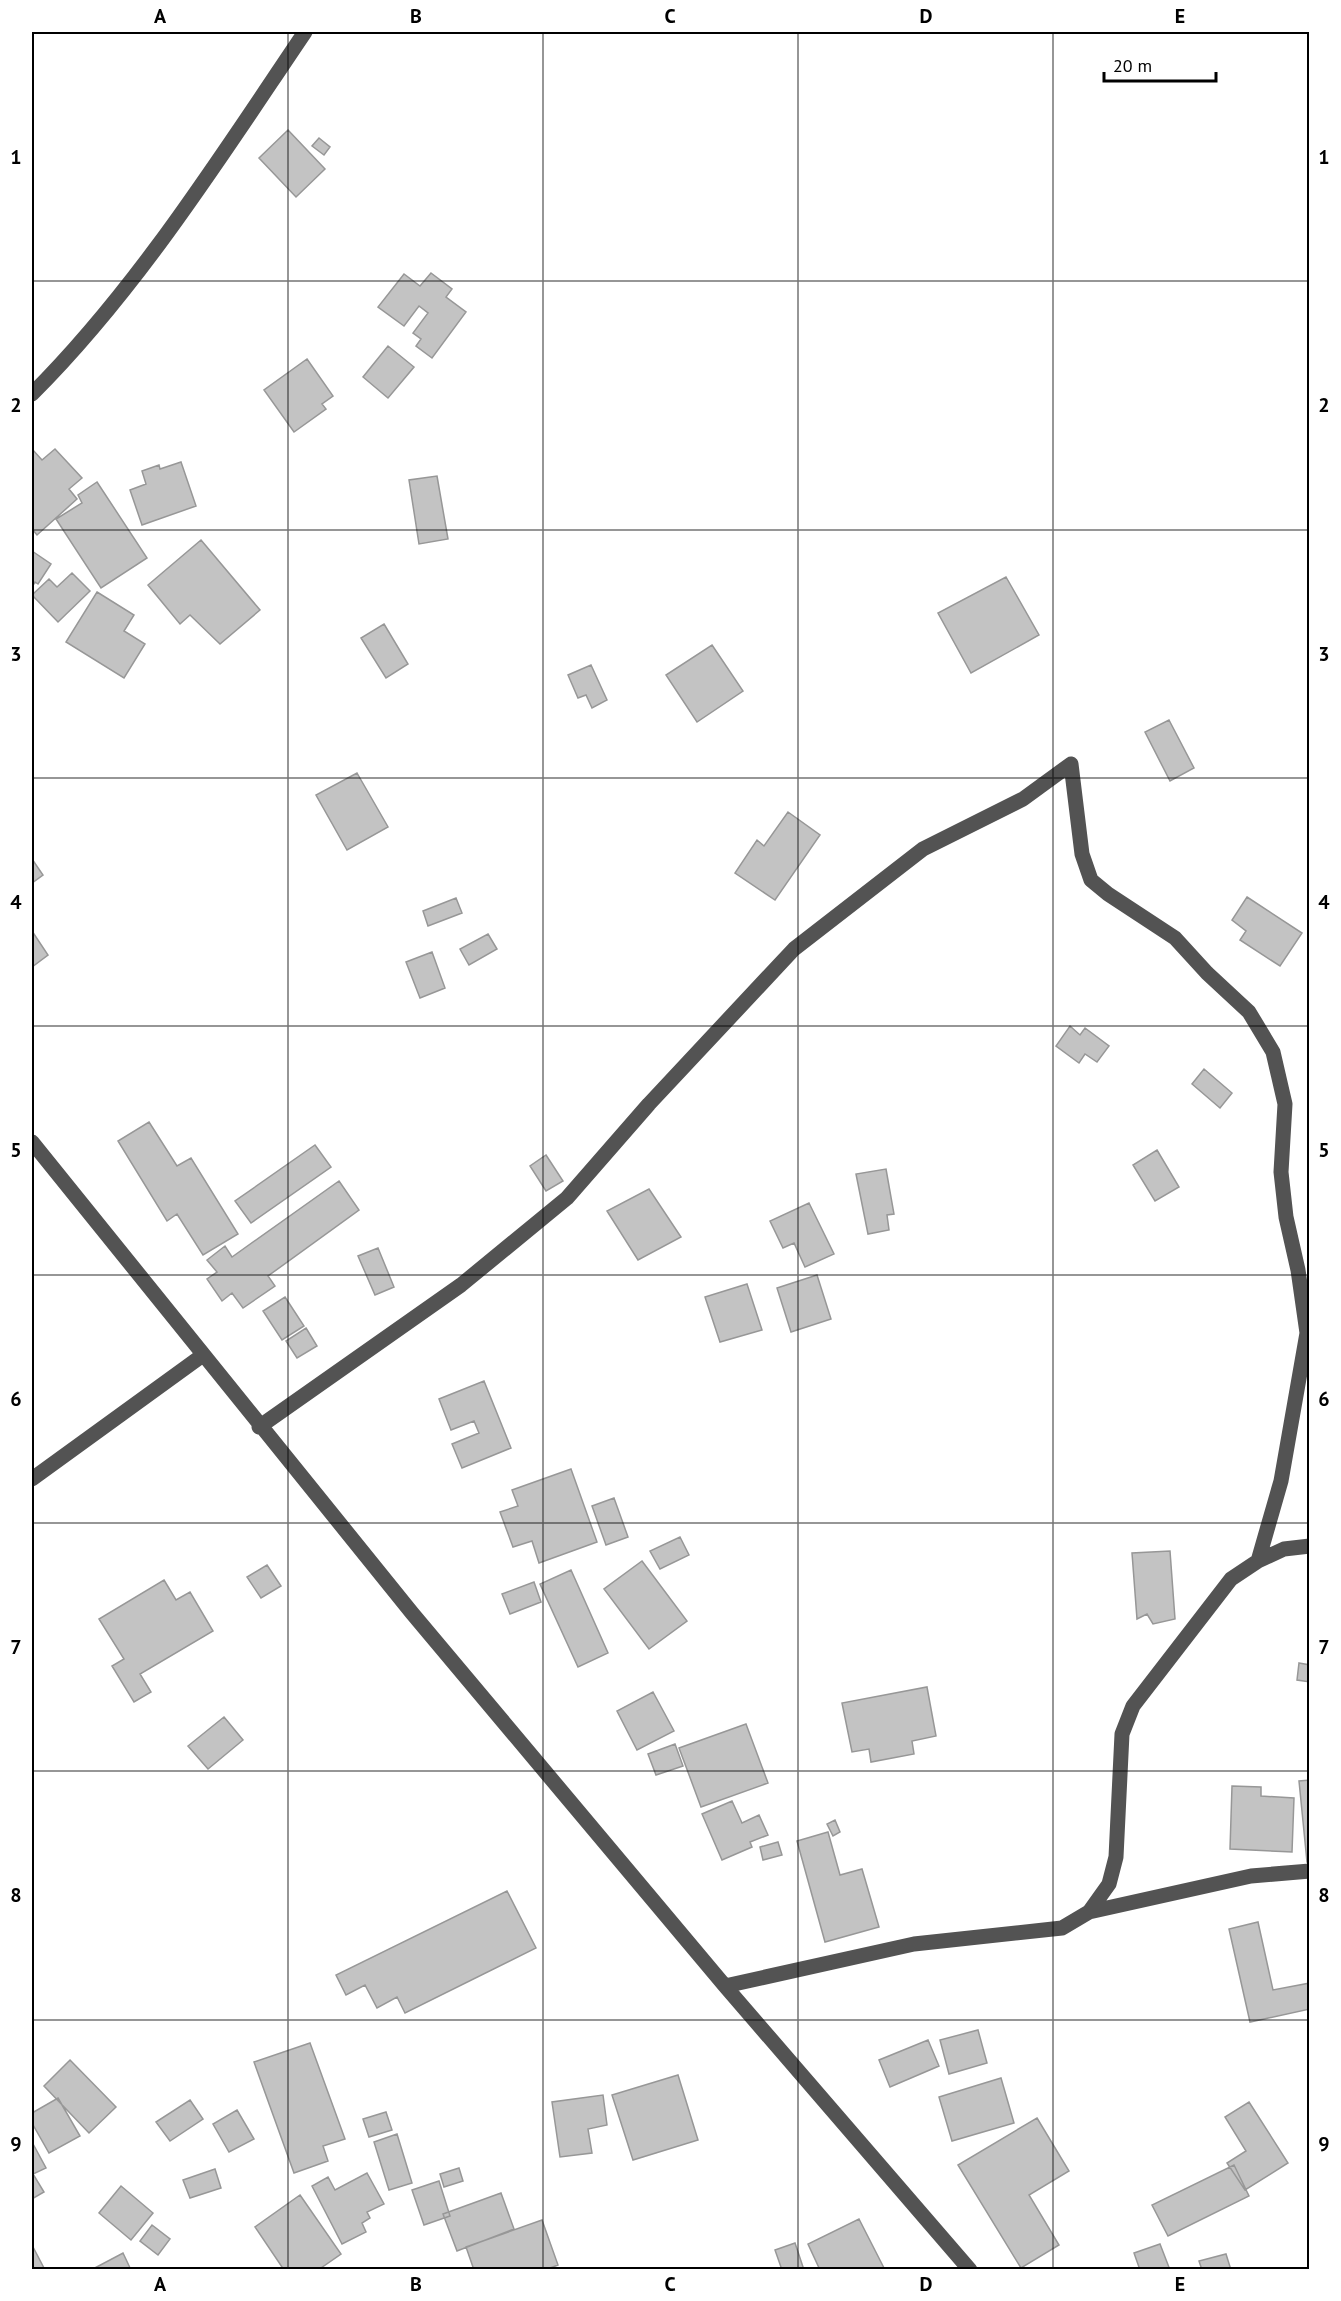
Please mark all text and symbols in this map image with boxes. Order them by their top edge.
text: A [154,3,167,29]
text: B [410,3,422,29]
text: C [664,3,676,29]
text: D [920,3,933,29]
text: E [1175,3,1185,29]
scale bar [1104,45,1216,83]
text: 20 m [1113,54,1152,77]
text: 1 [10,144,22,170]
text: 1 [1318,144,1330,170]
text: 2 [10,392,22,418]
text: 2 [1318,392,1330,418]
text: 3 [10,641,22,667]
text: 3 [1318,641,1330,667]
text: 4 [10,889,22,915]
text: 4 [1318,889,1330,915]
text: 5 [10,1137,22,1163]
text: 5 [1318,1137,1330,1163]
text: 6 [10,1386,22,1412]
text: 6 [1318,1386,1330,1412]
text: 7 [10,1634,22,1660]
text: 7 [1318,1634,1330,1660]
text: 8 [10,1882,22,1908]
text: 8 [1318,1882,1330,1908]
text: 9 [10,2131,22,2157]
text: 9 [1318,2131,1330,2157]
text: A [154,2271,167,2297]
text: B [410,2271,422,2297]
text: C [664,2271,676,2297]
text: D [920,2271,933,2297]
text: E [1175,2271,1185,2297]

